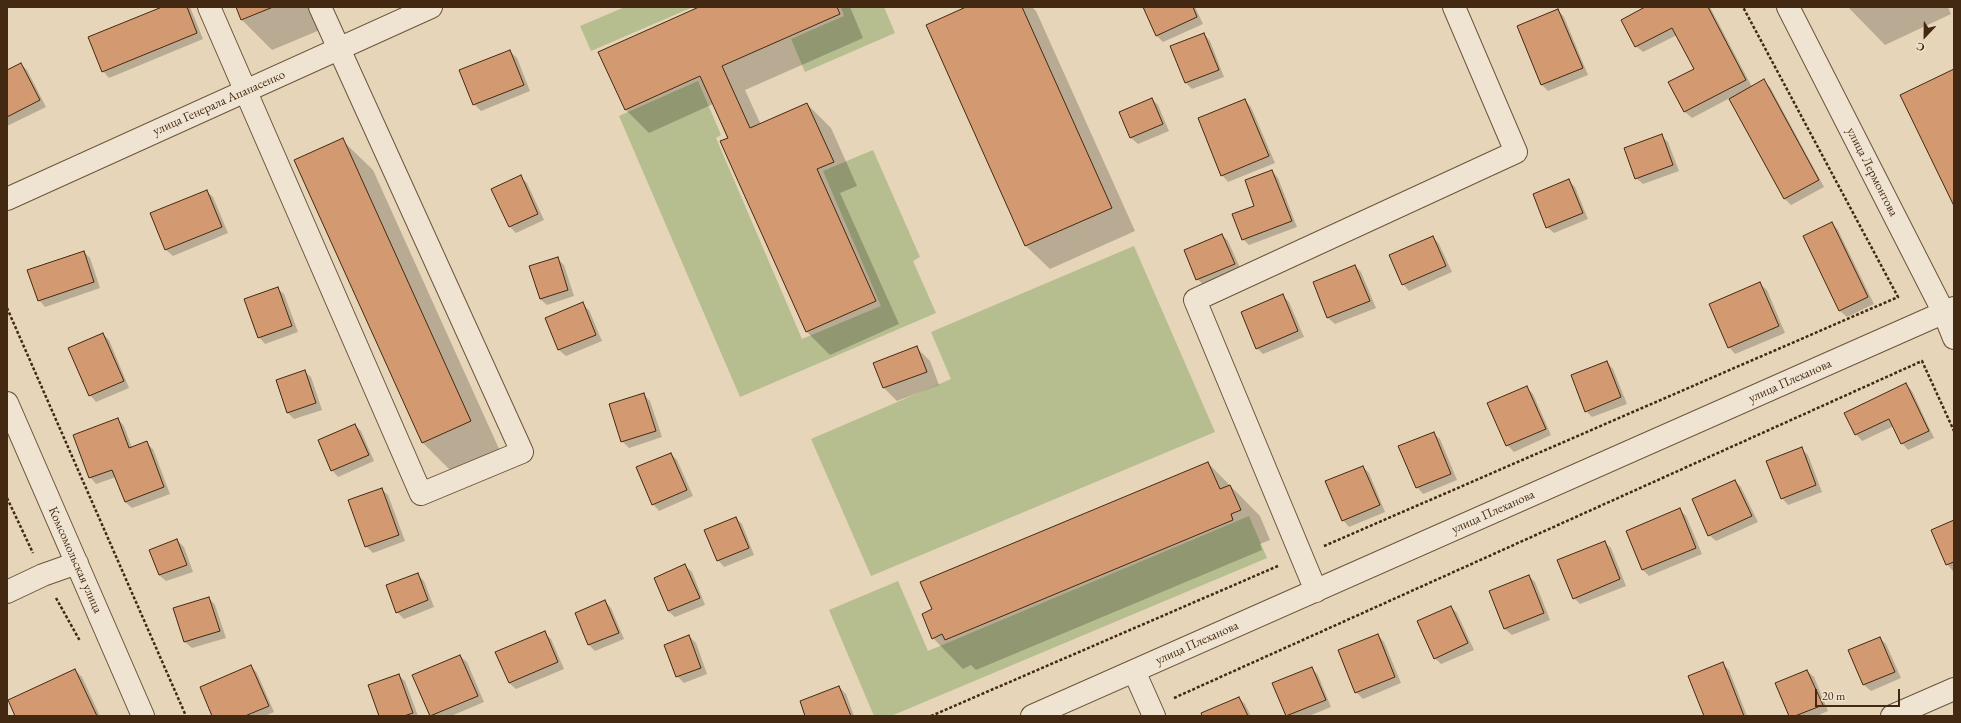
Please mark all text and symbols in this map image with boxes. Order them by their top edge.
north arrow [1905,16,1945,56]
text: С [1914,39,1927,55]
street label: улица Генерала Апанасенко [150,67,288,139]
street label: улица Лермонтова [1843,125,1901,219]
street label: улица Плеханова [1746,356,1834,406]
street label: улица Плеханова [1449,487,1537,537]
street label: Комсомольская улица [45,504,105,616]
street label: улица Плеханова [1153,618,1241,668]
scale bar [1817,681,1902,707]
text: 20 m [1822,688,1845,704]

